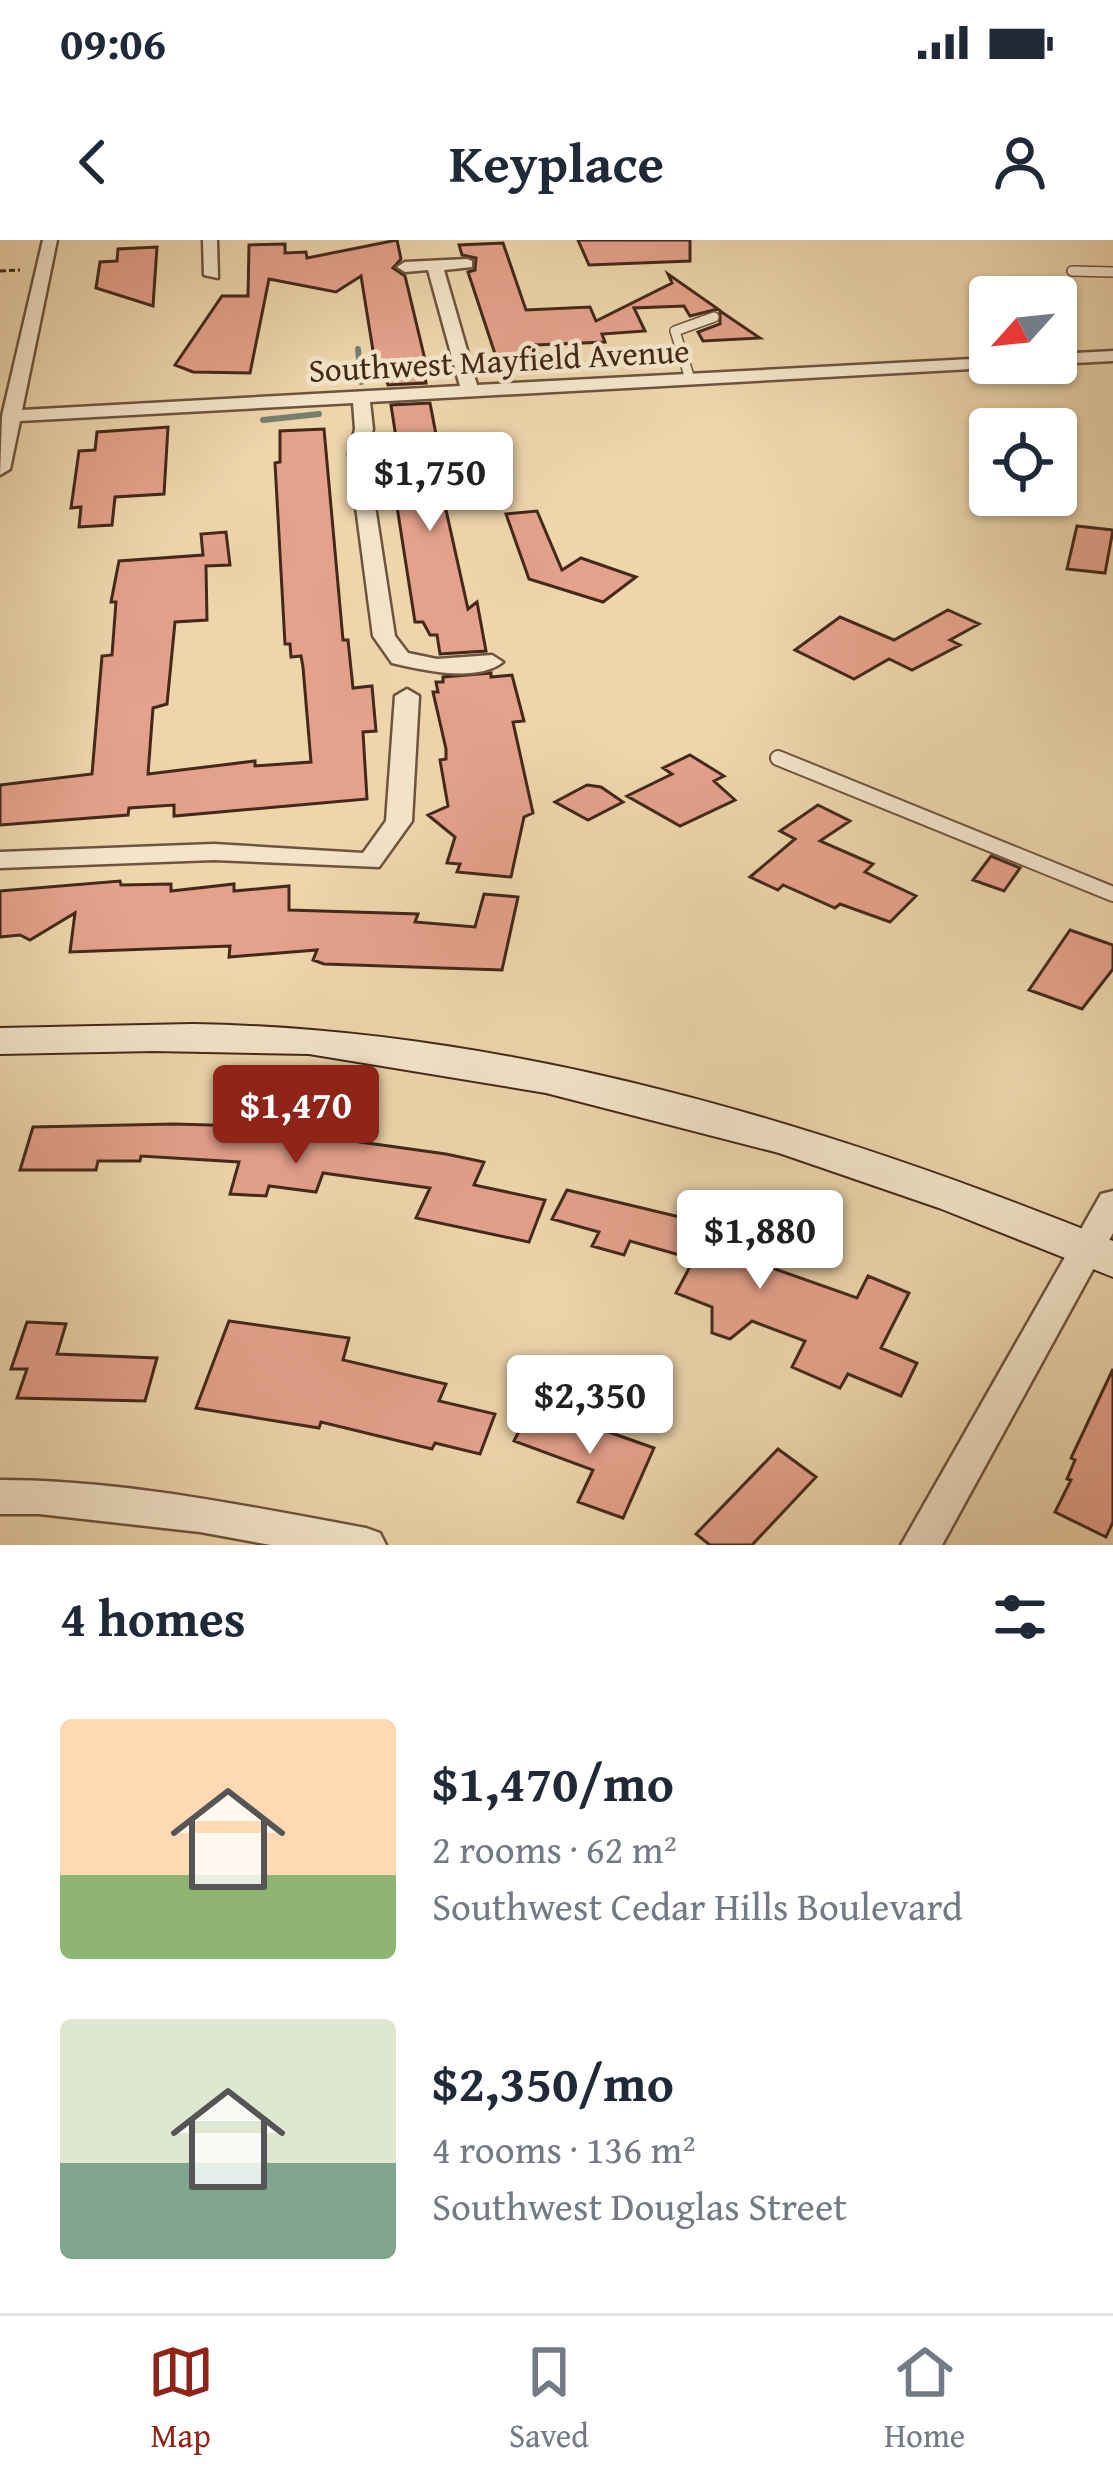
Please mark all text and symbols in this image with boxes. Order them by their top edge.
text: 09:06 [60,10,166,75]
text: Keyplace [449,123,664,202]
icon: back [60,129,126,195]
icon: person [987,129,1053,195]
north arrow [969,276,1077,384]
map controls [969,276,1077,516]
street label: Southwest Mayfield Avenue [307,326,691,394]
button: locate [969,408,1077,516]
pin: $1,750 [332,432,528,534]
text: $1,750 [374,442,486,499]
pin: $1,470 [198,1065,394,1167]
text: $1,470 [240,1075,352,1132]
pin: $1,880 [662,1190,858,1292]
text: $1,880 [704,1200,816,1257]
pin: $2,350 [492,1355,688,1457]
text: $2,350 [534,1365,646,1422]
text: 4 homes [60,1580,246,1655]
icon: filters [987,1584,1053,1650]
text: $1,470/mo [432,1745,674,1820]
icon: home [156,1767,300,1911]
text: 2 rooms · 62 m² [432,1820,677,1877]
text: Southwest Cedar Hills Boulevard [432,1877,963,1934]
text: $2,350/mo [432,2045,674,2120]
icon: home [156,2067,300,2211]
text: 4 rooms · 136 m² [432,2120,696,2177]
text: Southwest Douglas Street [432,2177,847,2234]
tab: Map [148,2339,214,2459]
tab: Saved [509,2339,589,2459]
tab: Home [884,2339,965,2459]

